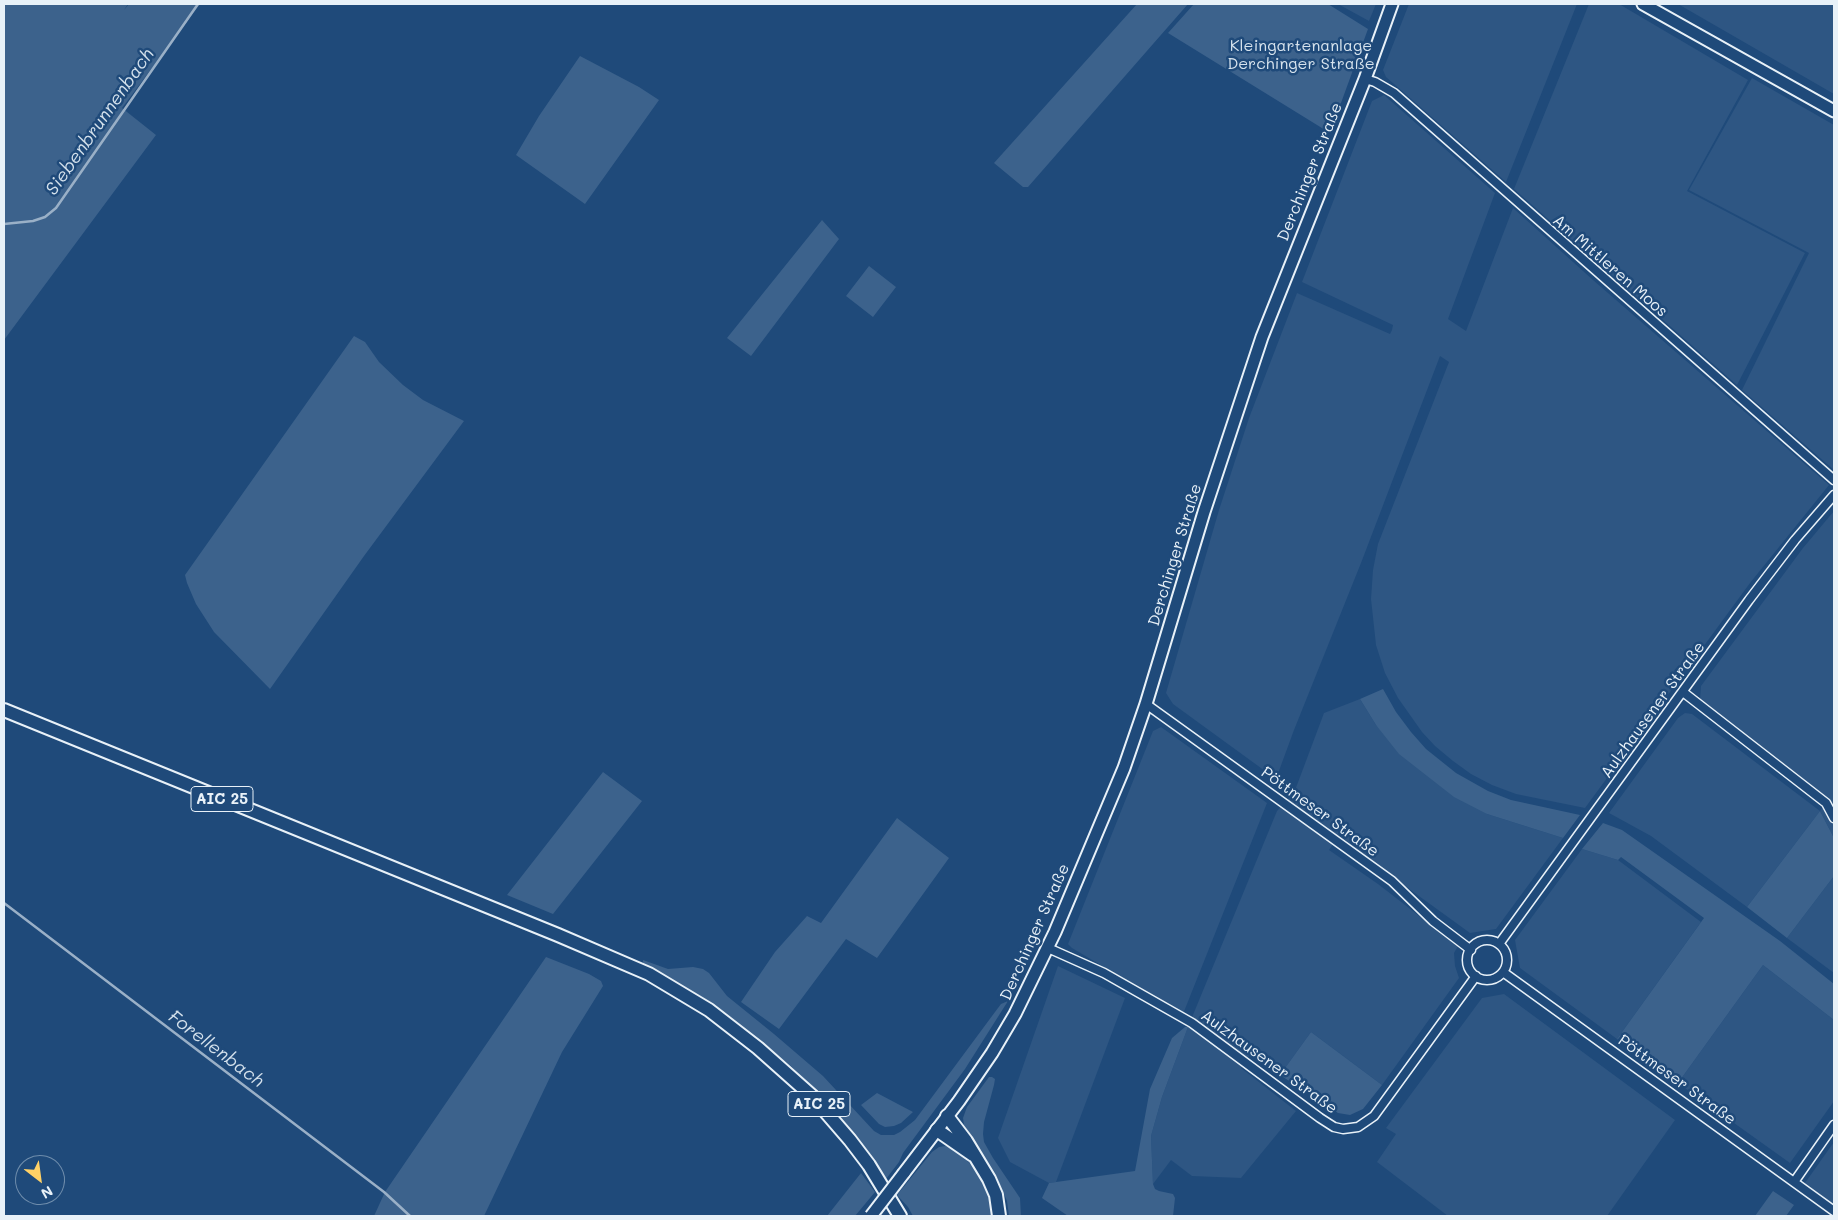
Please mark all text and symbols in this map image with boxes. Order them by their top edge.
park label: Kleingartenanlage Derchinger Straße [1227,36,1375,74]
water label: Siebenbrunnenbach [41,44,159,200]
street label: Derchinger Straße [1273,100,1347,244]
street label: Am Mittleren Moos [1549,211,1671,321]
street label: Derchinger Straße [1144,482,1206,628]
street label: Aulzhausener Straße [1597,638,1709,782]
street label: Pöttmeser Straße [1257,763,1383,861]
road number: AIC 25 [191,786,253,812]
street label: Derchinger Straße [996,861,1074,1003]
water label: Forellenbach [164,1006,268,1092]
street label: Aulzhausener Straße [1197,1006,1341,1118]
street label: Pöttmeser Straße [1614,1031,1740,1129]
road number: AIC 25 [788,1092,850,1116]
north arrow [15,1155,65,1205]
text: N [38,1182,57,1203]

